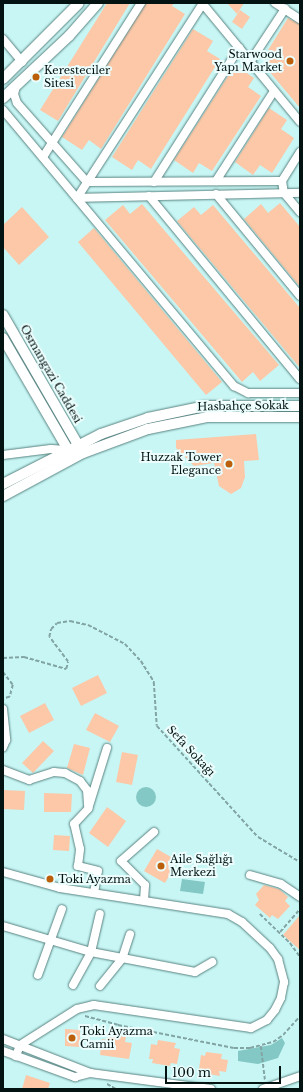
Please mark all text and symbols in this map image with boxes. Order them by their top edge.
place label: Starwood Yapı Market [214,48,282,74]
marker: Starwood Yapı Market [285,56,295,66]
place label: Keresteciler Sitesi [44,64,110,90]
marker: Keresteciler Sitesi [31,72,41,82]
street label: Osmangazi Caddesi [17,322,85,426]
street label: Hasbahçe Sokak [197,399,289,413]
place label: Huzzak Tower Elegance [140,451,221,477]
marker: Huzzak Tower Elegance [224,459,234,469]
street label: Sefa Sokağı [164,723,218,779]
place label: Aile Sağlığı Merkezi [170,853,233,879]
marker: Aile Sağlığı Merkezi [155,860,167,872]
place label: Toki Ayazma [58,872,131,886]
marker: Toki Ayazma [45,874,55,884]
place label: Toki Ayazma Camii [80,1025,153,1051]
marker: Toki Ayazma Camii [67,1033,77,1043]
scale bar [167,1058,283,1084]
text: 100 m [172,1065,211,1080]

